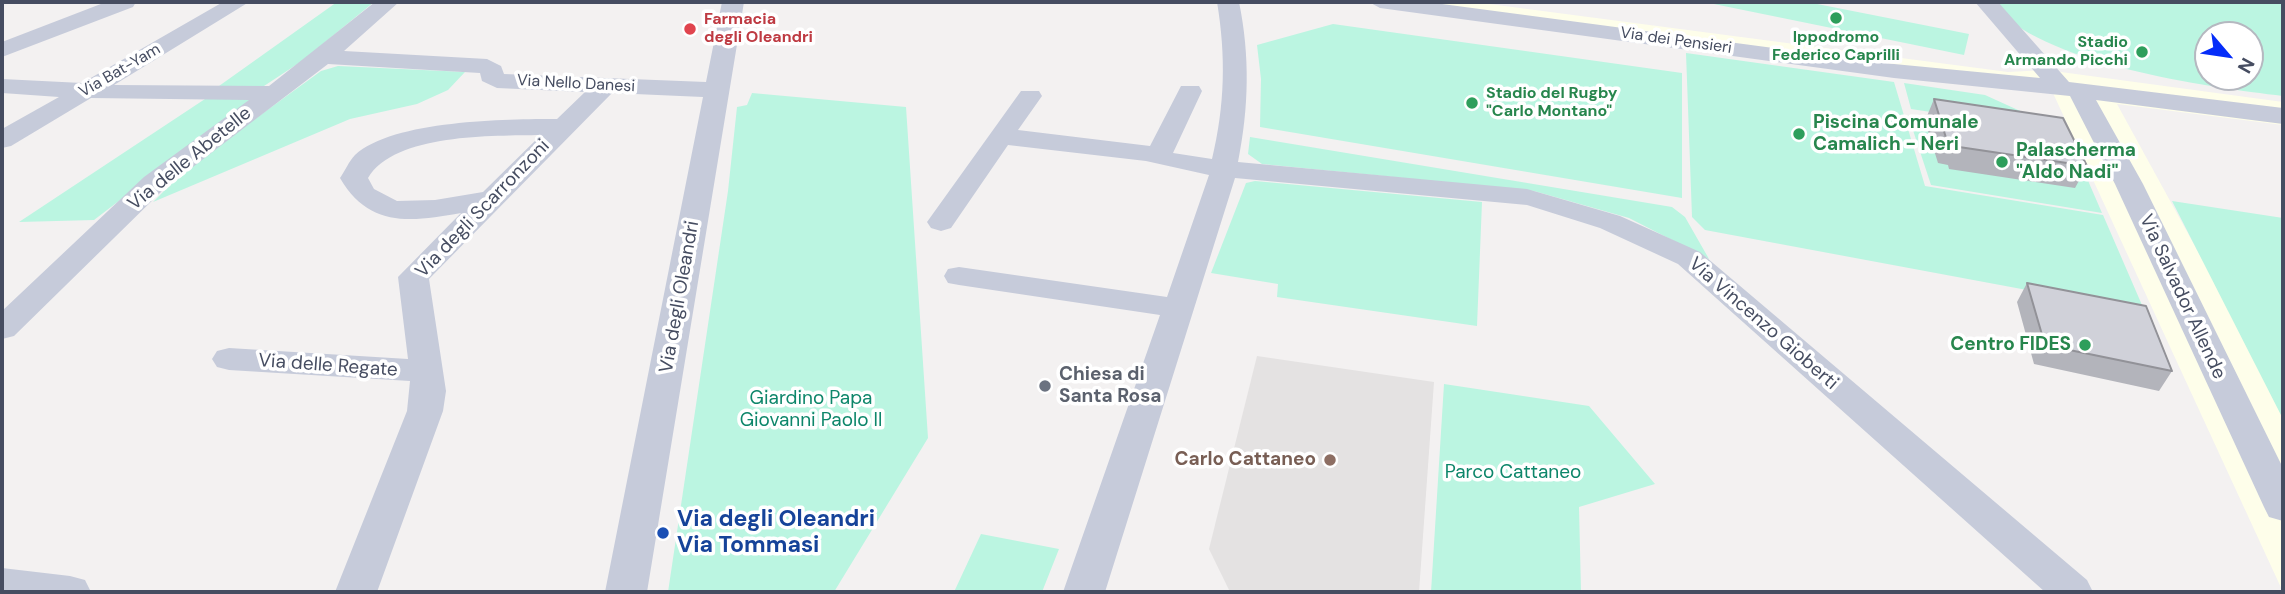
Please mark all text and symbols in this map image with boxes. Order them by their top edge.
place label: Farmacia degli Oleandri [704,10,813,48]
marker: Ippodromo Federico Caprilli [1828,10,1844,26]
marker: Farmacia degli Oleandri [682,21,698,37]
north arrow [2194,21,2264,91]
street label: Via dei Pensieri [1619,24,1733,58]
place label: Ippodromo Federico Caprilli [1772,28,1900,66]
place label: Stadio Armando Picchi [2004,33,2128,71]
street label: Via Bat-Yam [76,40,164,102]
marker: Stadio Armando Picchi [2134,44,2150,60]
text: N [2232,53,2260,78]
street label: Via Nello Danesi [516,71,636,97]
place label: Stadio del Rugby "Carlo Montano" [1486,84,1617,122]
marker: Stadio del Rugby "Carlo Montano" [1464,95,1480,111]
street label: Via delle Abetelle [124,102,256,216]
place label: Piscina Comunale Camalich - Neri [1813,112,1979,156]
marker: Piscina Comunale Camalich - Neri [1791,126,1807,142]
street label: Via degli Scarronzoni [411,135,555,283]
place label: Palascherma "Aldo Nadi" [2016,140,2136,184]
marker: Palascherma "Aldo Nadi" [1994,154,2010,170]
street label: Via Salvador Allende [2134,211,2230,383]
street label: Via degli Oleandri [655,219,705,375]
street label: Via Vincenzo Gioberti [1684,253,1842,395]
place label: Centro FIDES [1950,334,2071,356]
marker: Centro FIDES [2077,337,2093,353]
street label: Via delle Regate [257,350,399,382]
place label: Chiesa di Santa Rosa [1059,364,1161,408]
marker: Chiesa di Santa Rosa [1037,378,1053,394]
park label: Giardino Papa Giovanni Paolo II [740,388,882,432]
place label: Carlo Cattaneo [1175,449,1316,471]
marker: Carlo Cattaneo [1322,452,1338,468]
park label: Parco Cattaneo [1445,462,1581,484]
place label: Via degli Oleandri Via Tommasi [677,506,875,560]
marker: Via degli Oleandri Via Tommasi [655,525,671,541]

